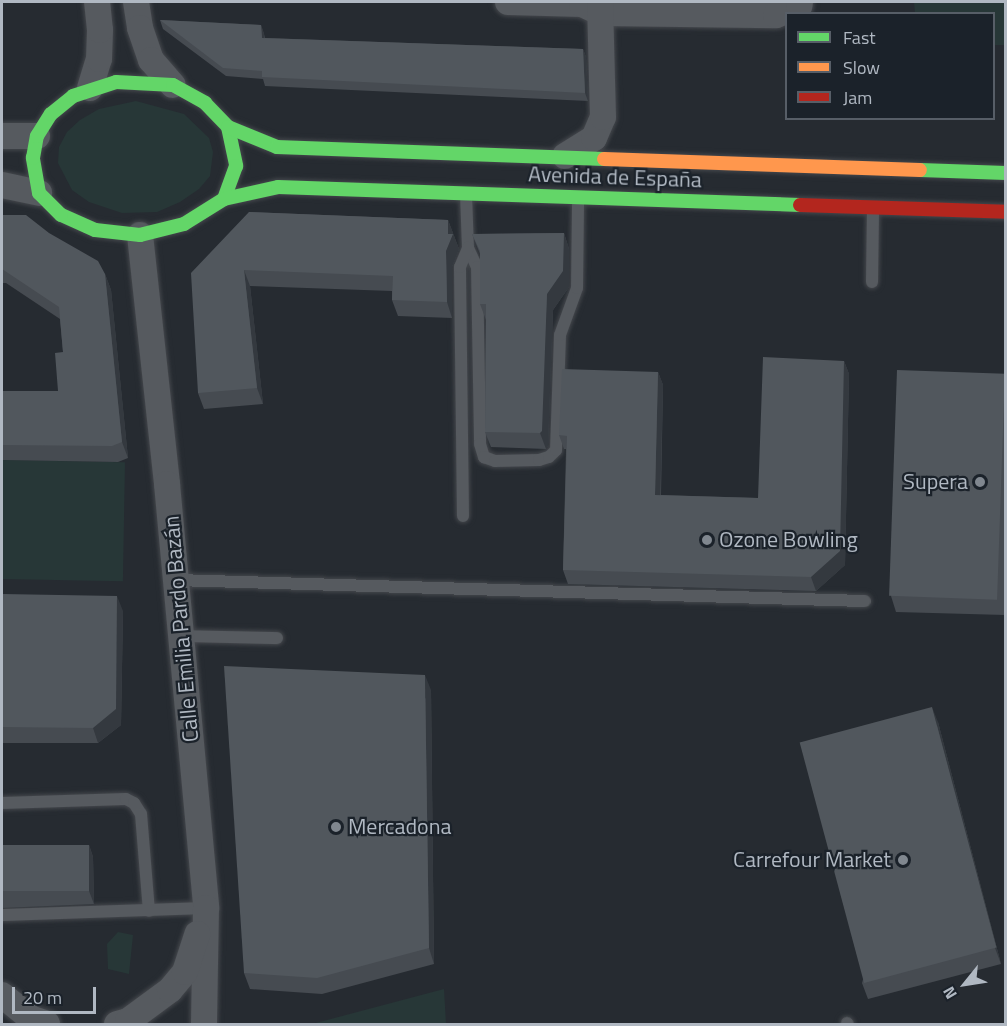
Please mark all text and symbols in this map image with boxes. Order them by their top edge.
legend [785,12,995,120]
text: Fast [843,24,876,51]
text: Slow [843,54,880,81]
text: Jam [843,84,872,111]
street label: Avenida de España [528,161,702,193]
place label: Supera [903,469,968,495]
marker: Supera [973,475,987,489]
street label: Calle Emilia Pardo Bazán [158,515,204,743]
place label: Ozone Bowling [719,527,858,553]
marker: Ozone Bowling [700,533,714,547]
place label: Mercadona [348,814,452,840]
marker: Mercadona [329,820,343,834]
place label: Carrefour Market [733,847,891,873]
marker: Carrefour Market [896,853,910,867]
north arrow [935,954,995,1014]
scale bar [15,975,99,1013]
text: N [936,982,963,1004]
text: 20 m [23,984,62,1011]

